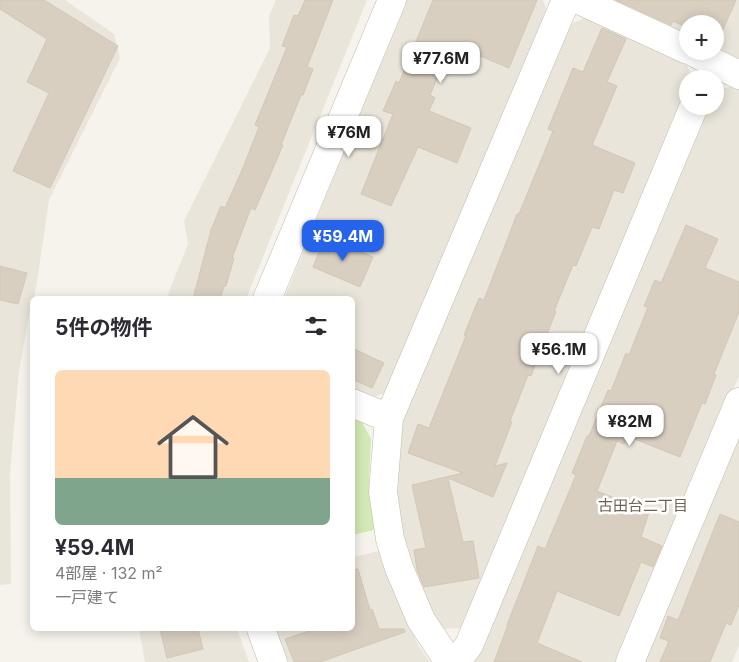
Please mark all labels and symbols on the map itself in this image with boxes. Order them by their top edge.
pin: ¥77.6M [400,42,482,84]
pin: ¥76M [319,116,379,158]
pin: ¥59.4M [302,220,384,262]
pin: ¥56.1M [518,332,600,375]
pin: ¥82M [600,404,660,447]
district label: 古田台二丁目 [598,496,688,515]

